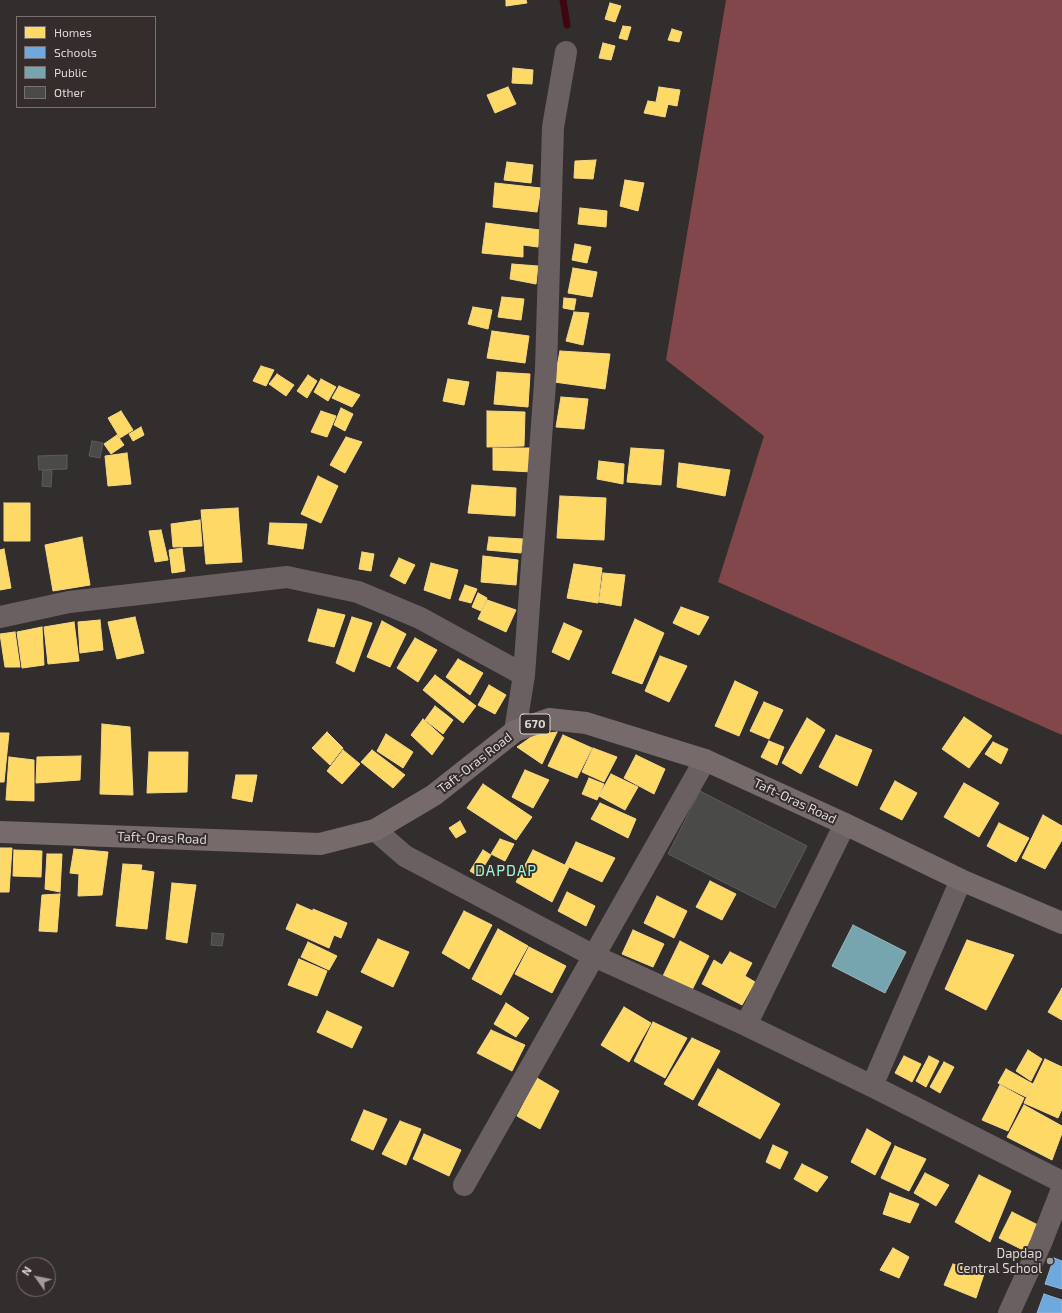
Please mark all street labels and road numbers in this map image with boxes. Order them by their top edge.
road number: 670 [520,714,550,734]
street label: Taft-Oras Road [435,729,515,797]
street label: Taft-Oras Road [751,775,839,827]
street label: Taft-Oras Road [117,829,207,847]

